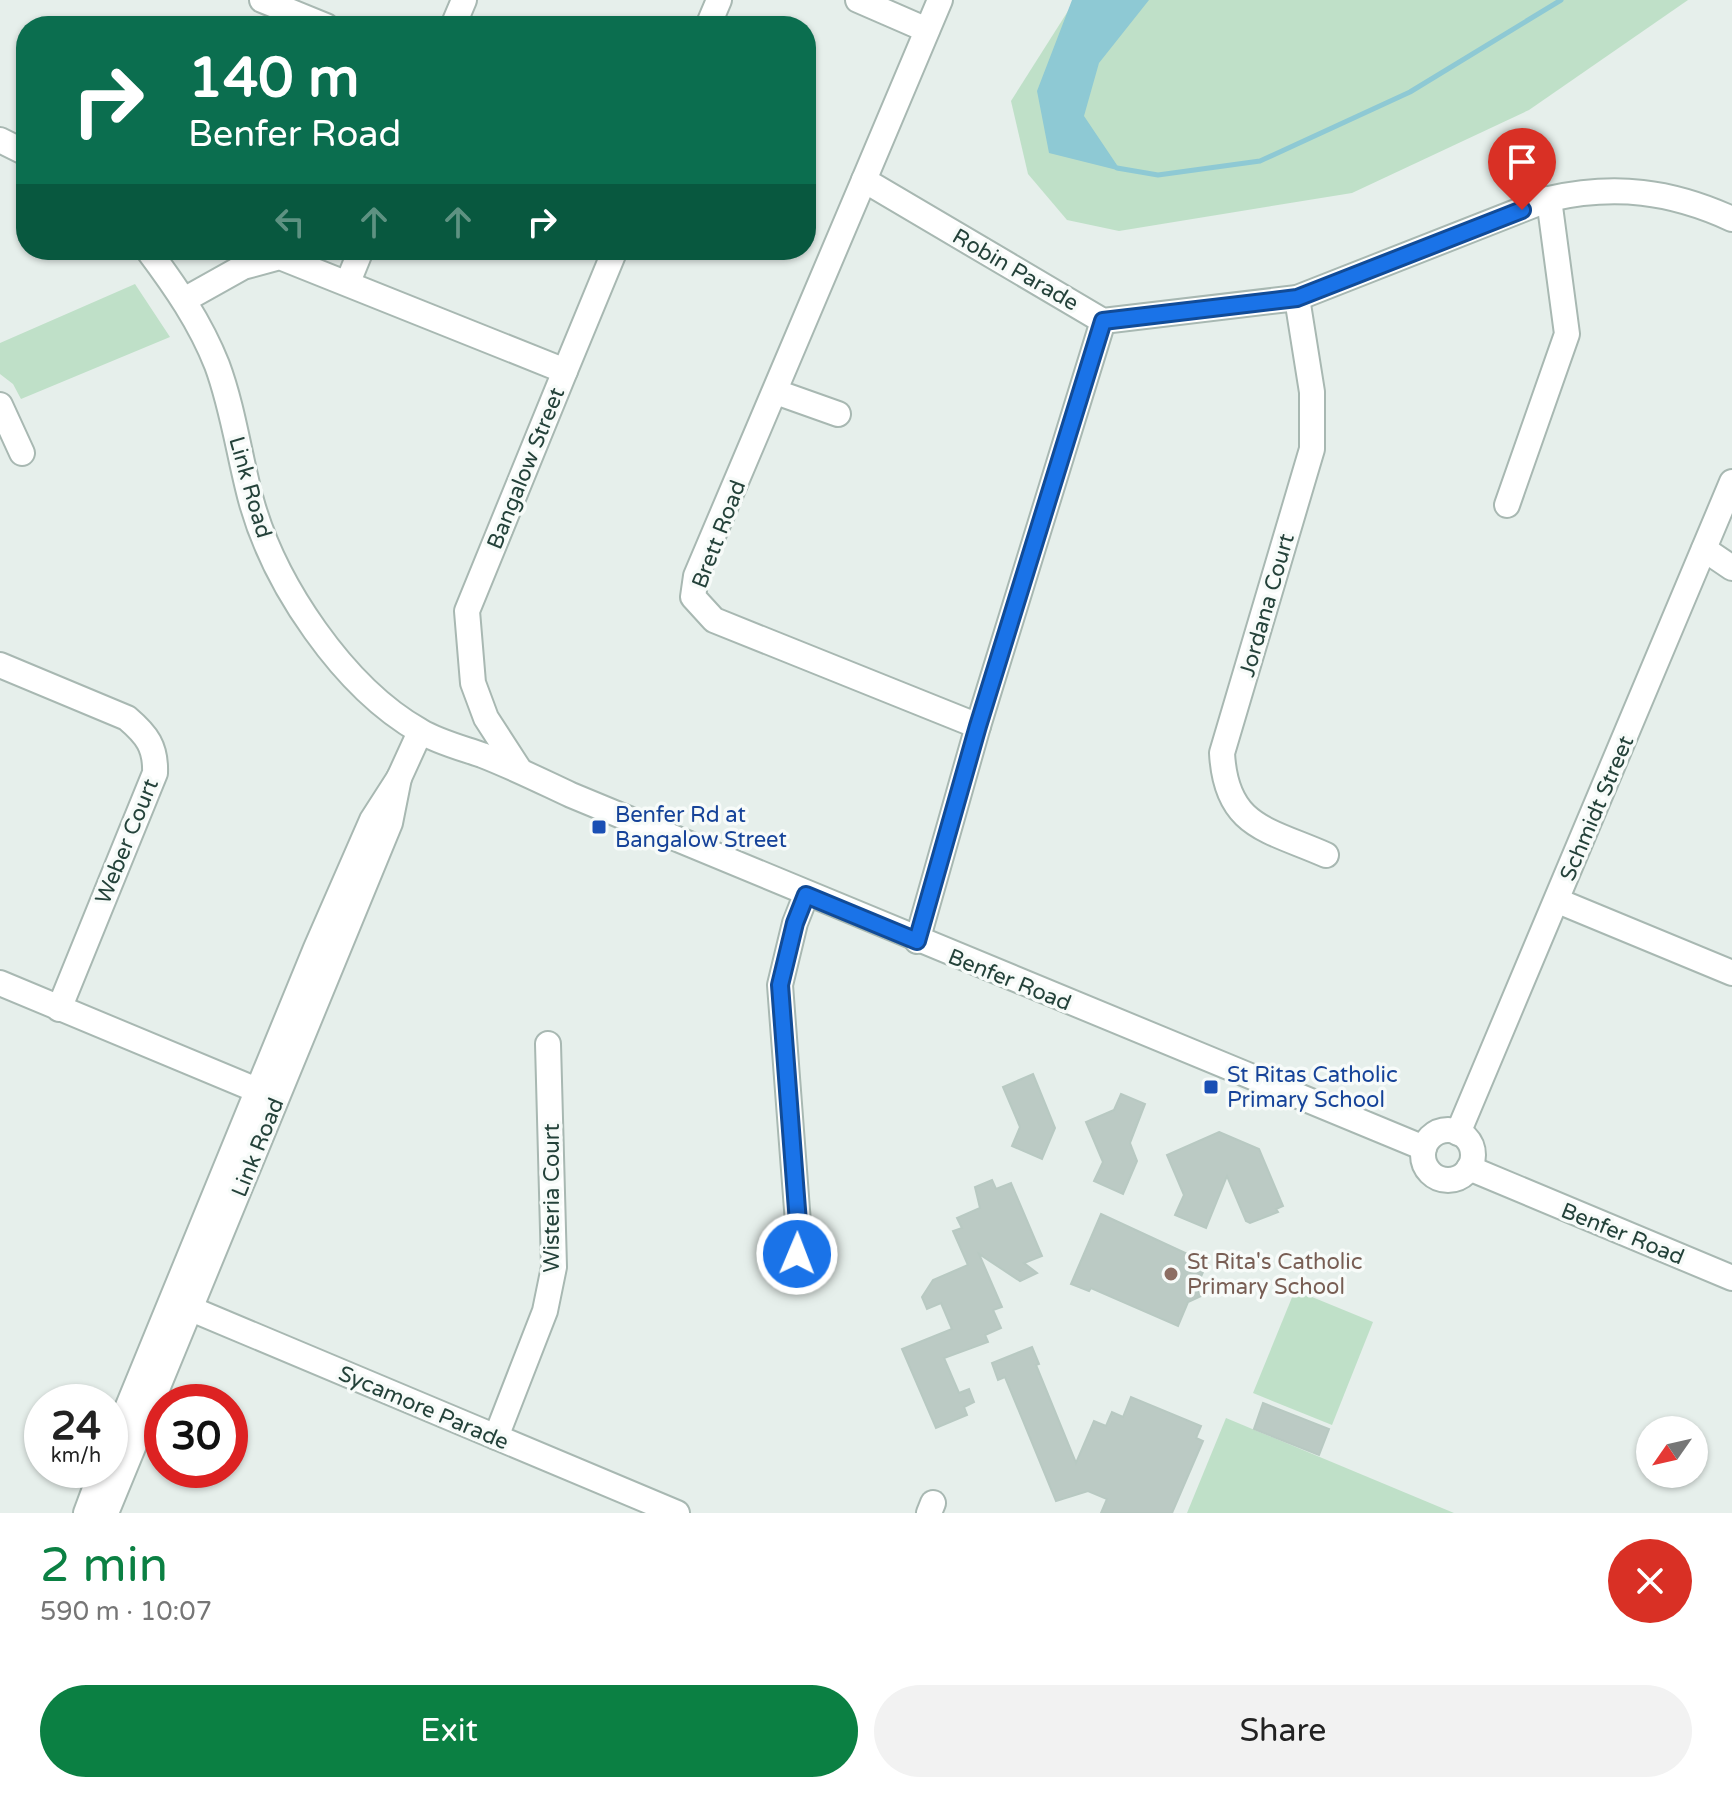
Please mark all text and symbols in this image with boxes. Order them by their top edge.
text: 140 m [188,45,359,112]
icon: right [56,48,160,152]
text: Benfer Road [188,113,401,156]
pin [1488,128,1556,210]
icon: arrive [1500,140,1544,184]
icon: left [268,200,312,244]
icon: ahead [352,200,396,244]
icon: ahead [436,200,480,244]
icon: right [520,200,564,244]
street label: Robin Parade [948,223,1083,316]
street label: Bangalow Street [482,384,570,553]
street label: Link Road [223,433,277,541]
street label: Brett Road [686,477,751,592]
street label: Jordana Court [1234,531,1300,680]
street label: Schmidt Street [1555,732,1639,885]
street label: Weber Court [90,775,164,908]
place label: Benfer Rd at Bangalow Street [615,802,787,853]
marker: Benfer Rd at Bangalow Street [590,818,608,836]
street label: Benfer Road [944,943,1075,1016]
place label: St Ritas Catholic Primary School [1227,1062,1398,1113]
marker: St Ritas Catholic Primary School [1202,1078,1220,1096]
street label: Link Road [226,1094,290,1201]
street label: Wisteria Court [539,1123,565,1273]
street label: Benfer Road [1557,1197,1688,1270]
position arrow [755,1212,839,1296]
place label: St Rita's Catholic Primary School [1187,1249,1363,1300]
marker: St Rita's Catholic Primary School [1162,1265,1180,1283]
street label: Sycamore Parade [335,1360,513,1455]
speed limit sign: 30 [144,1384,248,1488]
text: 24 [51,1402,101,1450]
north arrow [1636,1416,1708,1488]
map controls [1636,1416,1708,1488]
text: km/h [51,1444,101,1468]
text: 2 min [40,1537,168,1595]
button: close [1608,1539,1692,1623]
text: 590 m · 10:07 [40,1596,212,1627]
button: Exit [40,1685,858,1777]
button: Share [874,1685,1692,1777]

